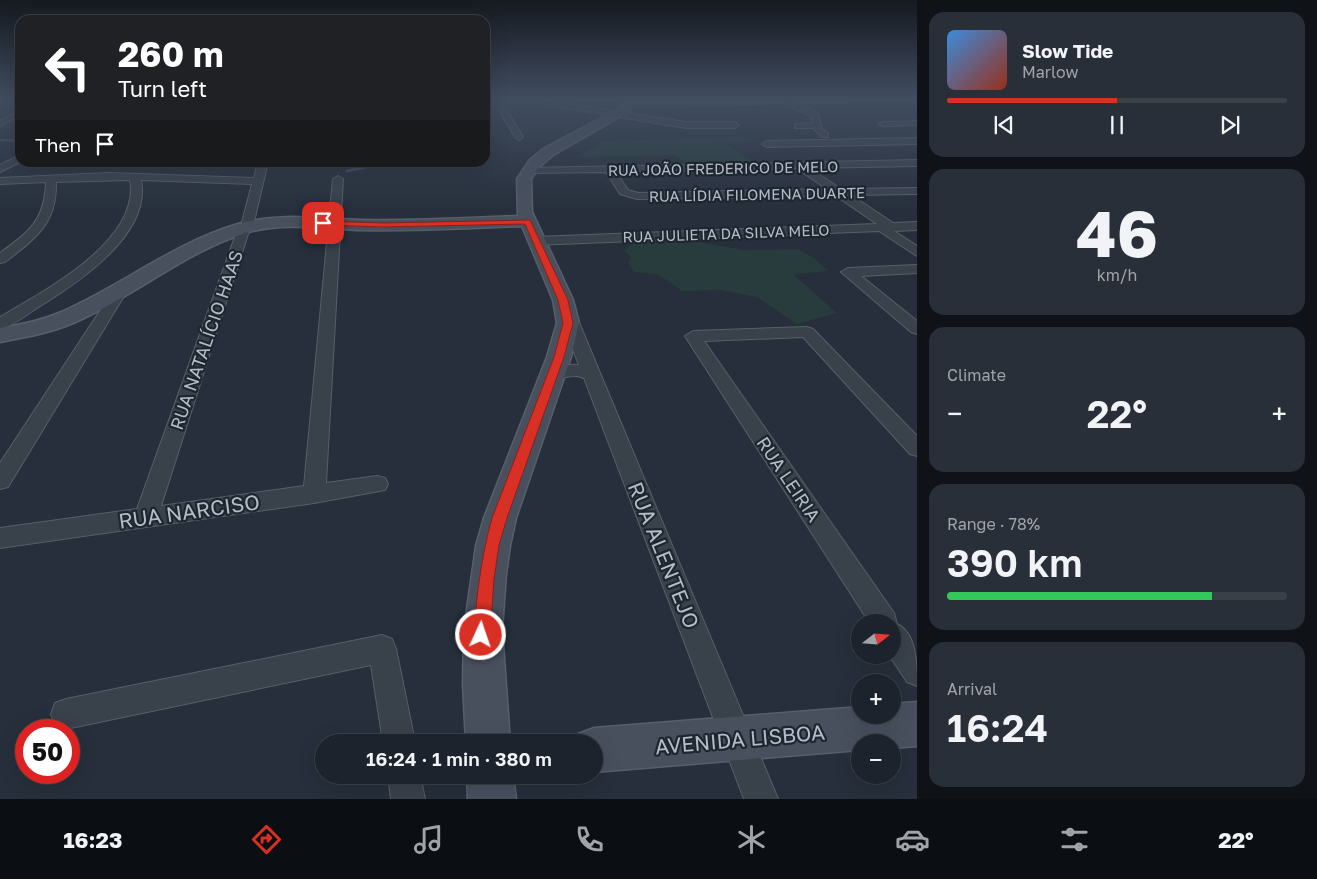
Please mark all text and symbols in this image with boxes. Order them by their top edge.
text: 260 m [118,33,224,75]
icon: left [35,35,100,100]
text: Slow Tide [1022,39,1113,62]
text: Marlow [1022,62,1078,82]
text: Turn left [118,75,207,102]
icon: previous [990,111,1018,139]
icon: pause [1103,111,1131,139]
icon: next [1216,111,1244,139]
icon: arrive [91,130,119,158]
text: Then [35,133,81,156]
street label: RUA JOÃO FREDERICO DE MELO [608,157,838,179]
street label: RUA LÍDIA FILOMENA DUARTE [649,183,865,205]
text: 46 [1076,193,1158,271]
pin [302,202,344,244]
icon: arrive [309,209,337,237]
street label: RUA JULIETA DA SILVA MELO [622,220,830,246]
street label: RUA NATALÍCIO HAAS [165,247,247,433]
text: km/h [1097,265,1137,285]
text: Climate [947,365,1006,385]
text: 22° [1087,391,1147,436]
text: − [947,397,962,430]
text: + [1272,397,1287,430]
street label: RUA LEIRIA [752,432,826,526]
street label: RUA ALENTEJO [623,478,705,632]
street label: RUA NARCISO [117,488,261,534]
text: Range · 78% [947,514,1040,534]
text: 390 km [947,540,1083,585]
position arrow [454,608,506,660]
north arrow [851,614,901,664]
map controls [851,614,901,784]
button: + [851,674,901,724]
text: Arrival [947,679,997,699]
text: 16:24 [947,705,1048,750]
speed limit sign: 50 [15,719,80,784]
street label: AVENIDA LISBOA [654,719,826,759]
button: − [851,734,901,784]
text: 16:24 · 1 min · 380 m [366,747,552,770]
icon: directions [249,822,284,857]
icon: music [411,822,446,857]
icon: phone [572,822,607,857]
icon: climate [734,822,769,857]
icon: car [895,822,930,857]
icon: filters [1057,822,1092,857]
text: 16:23 [63,826,122,853]
text: 22° [1218,826,1254,853]

